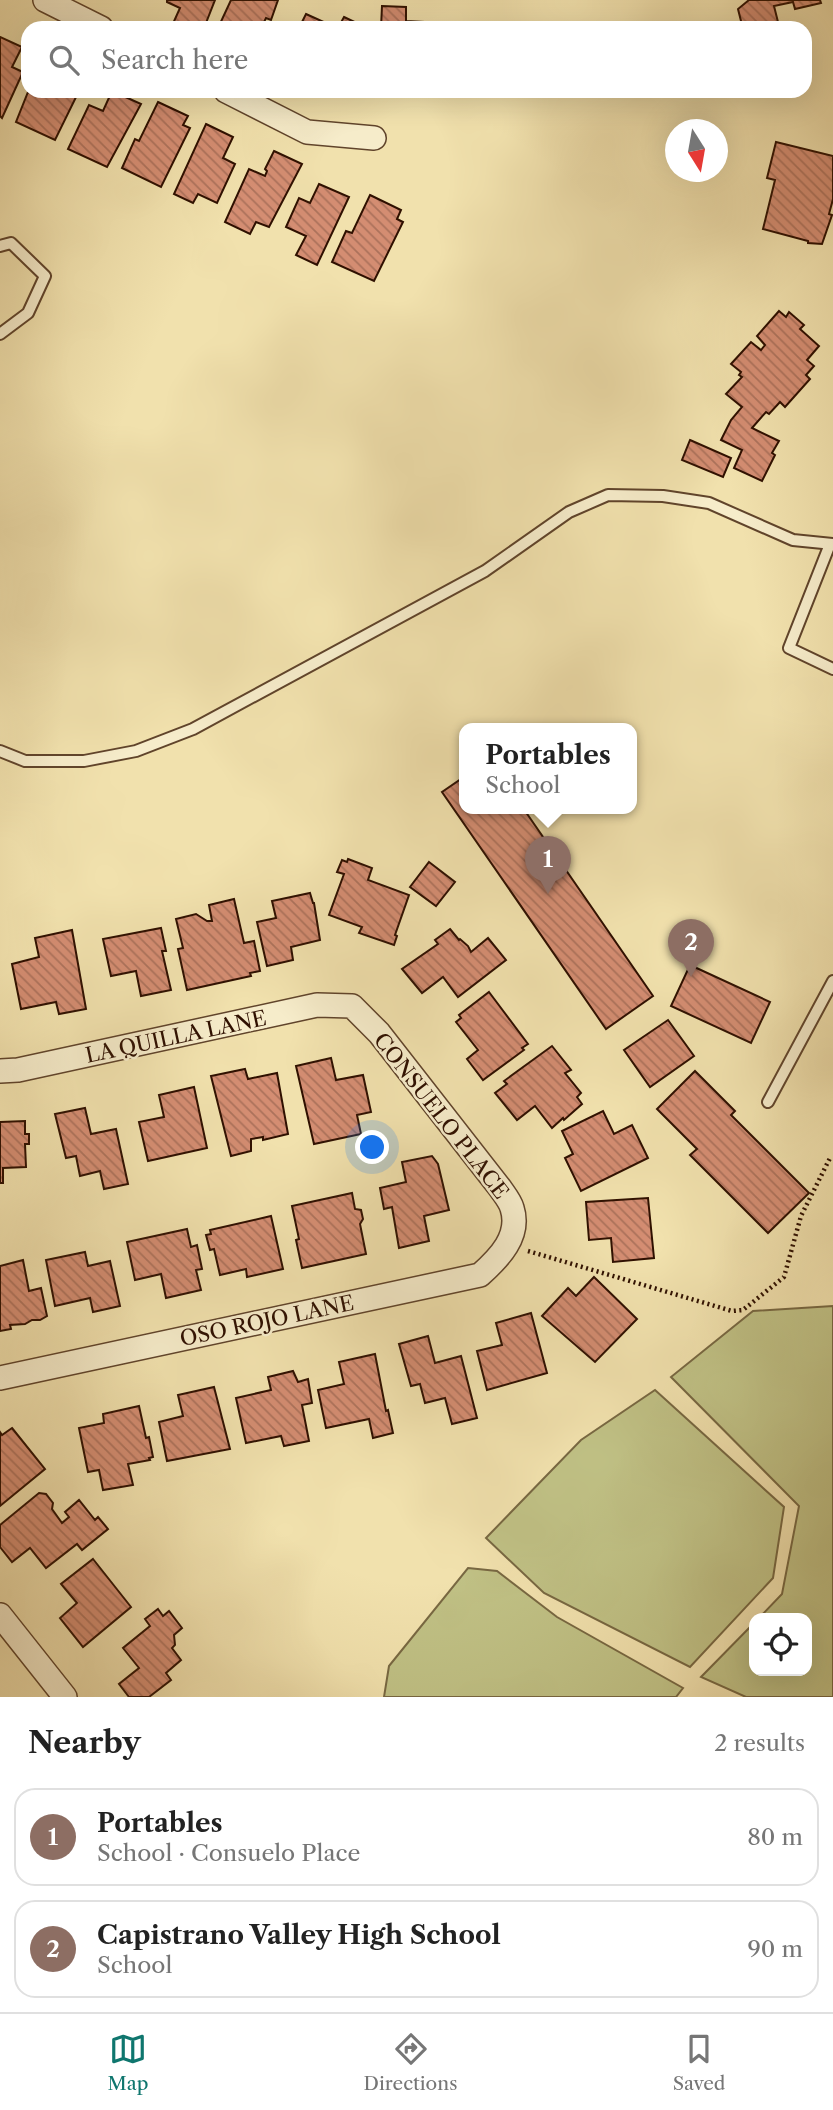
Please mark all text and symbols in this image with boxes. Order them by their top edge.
search box [21,21,812,98]
icon: search [45,41,83,79]
text: Search here [101,44,248,76]
north arrow [665,119,728,182]
popup [459,723,637,814]
text: Portables [485,739,611,771]
text: School [485,771,560,799]
pin: 1 [525,836,571,894]
pin: 2 [668,919,714,977]
street label: LA QUILLA LANE [83,1005,269,1068]
street label: CONSUELO PLACE [369,1028,514,1204]
your location [355,1130,389,1164]
street label: OSO ROJO LANE [178,1290,356,1351]
map controls [749,1613,812,1676]
button: locate [749,1613,812,1676]
text: Nearby [28,1724,141,1761]
text: 2 results [714,1729,805,1757]
text: Portables [97,1807,223,1839]
text: 1 [48,1823,58,1851]
text: 80 m [747,1823,803,1851]
text: School · Consuelo Place [97,1839,360,1867]
text: Capistrano Valley High School [97,1919,501,1951]
text: 2 [46,1935,60,1963]
text: 90 m [747,1935,803,1963]
text: School [97,1951,172,1979]
tab: Map [108,2030,148,2095]
tab: Directions [364,2030,457,2095]
tab: Saved [673,2030,725,2095]

